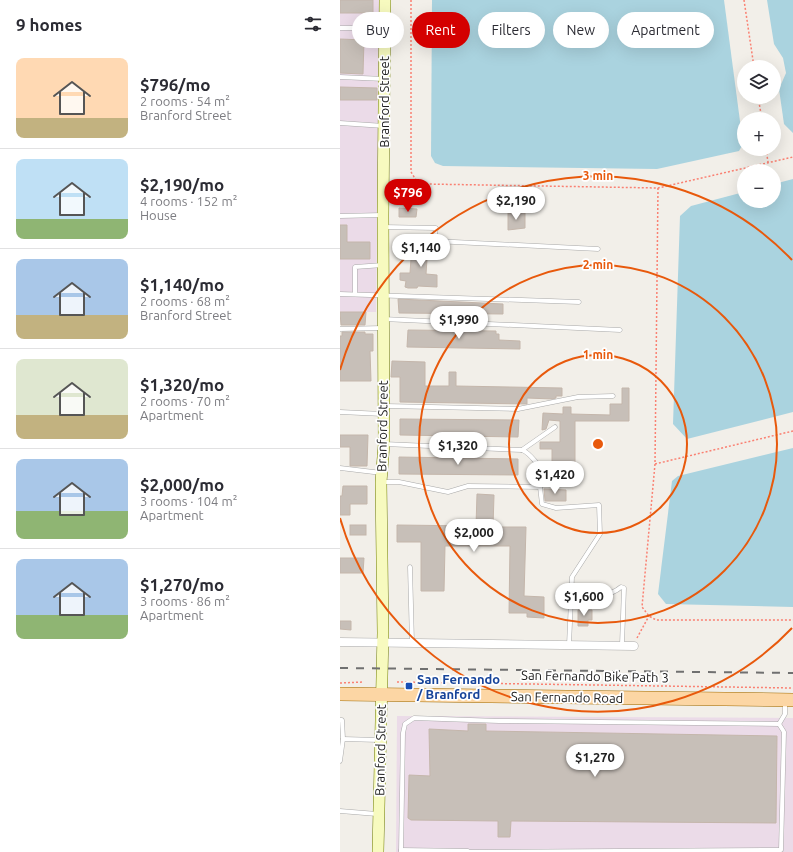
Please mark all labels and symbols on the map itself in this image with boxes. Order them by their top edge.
street label: Branford Street [377,56,391,148]
text: 3 min [583,169,613,182]
pin: $796 [384,179,432,213]
pin: $2,190 [483,187,549,221]
pin: $1,140 [388,234,454,268]
text: 2 min [583,258,613,271]
pin: $1,990 [426,306,492,340]
text: 1 min [583,348,613,361]
street label: Branford Street [374,380,390,472]
pin: $1,320 [425,432,491,466]
centre of rings [591,437,605,451]
pin: $1,420 [522,461,588,495]
pin: $2,000 [441,519,507,553]
pin: $1,600 [551,583,617,617]
street label: San Fernando Bike Path 3 [521,668,669,684]
place label: San Fernando / Branford [416,672,500,701]
marker: San Fernando / Branford [404,681,414,691]
street label: San Fernando Road [511,689,623,705]
street label: Branford Street [372,704,388,796]
pin: $1,270 [562,744,628,778]

